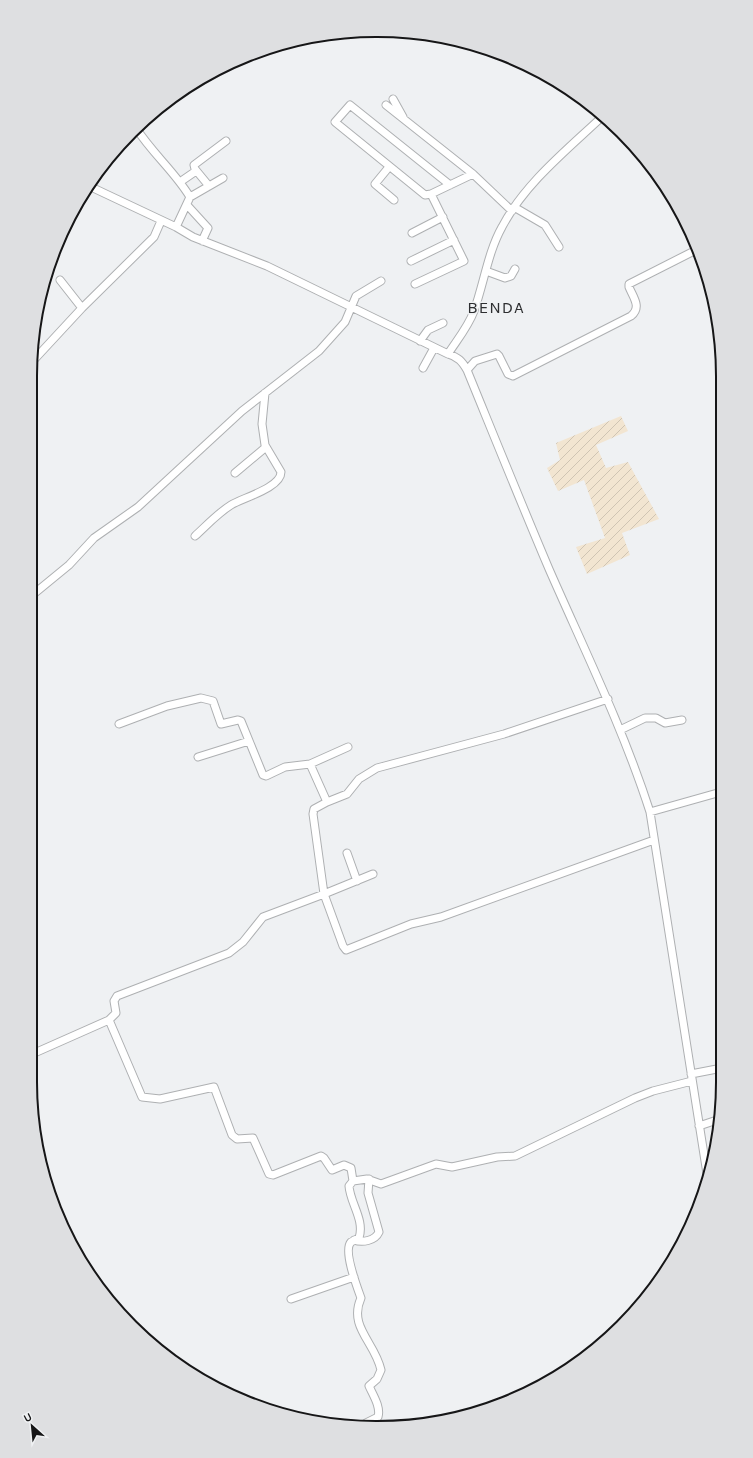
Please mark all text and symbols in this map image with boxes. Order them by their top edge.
district label: BENDA [467,297,525,317]
north arrow [12,1406,52,1446]
text: U [21,1410,34,1425]

